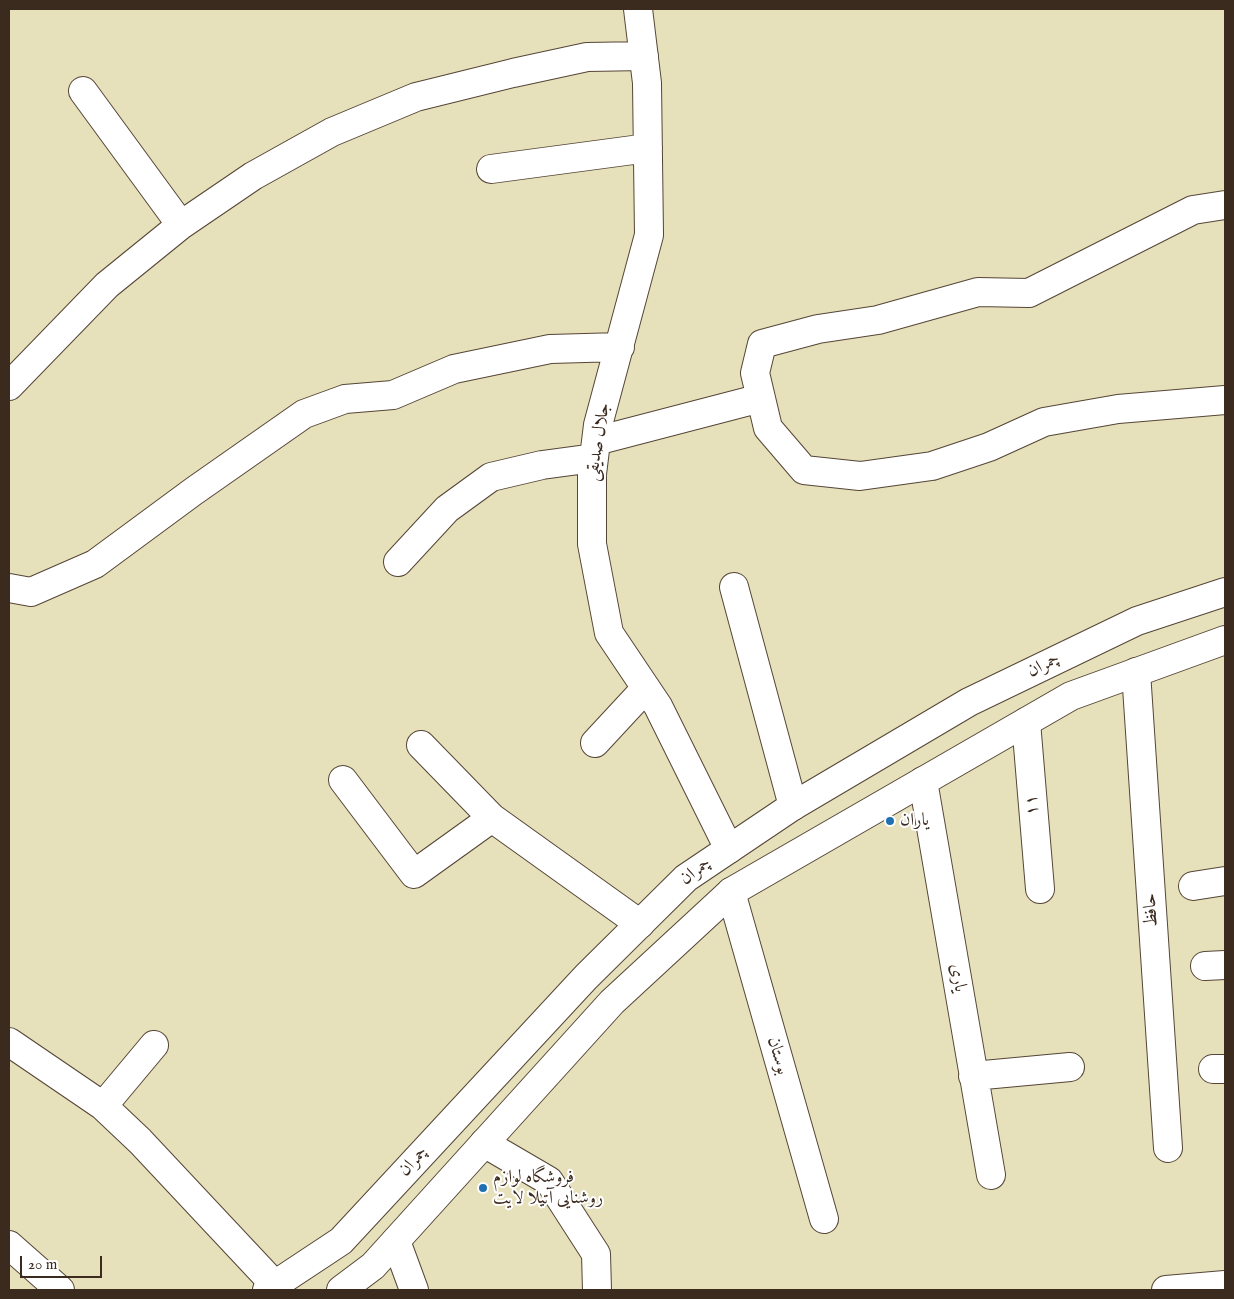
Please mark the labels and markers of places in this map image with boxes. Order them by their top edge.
place label: یاران [900,810,929,832]
marker: یاران [884,815,896,827]
place label: فروشگاه لوازم روشنایی آتیلا لایت [493,1167,603,1210]
marker: فروشگاه لوازم روشنایی آتیلا لایت [477,1182,489,1194]

